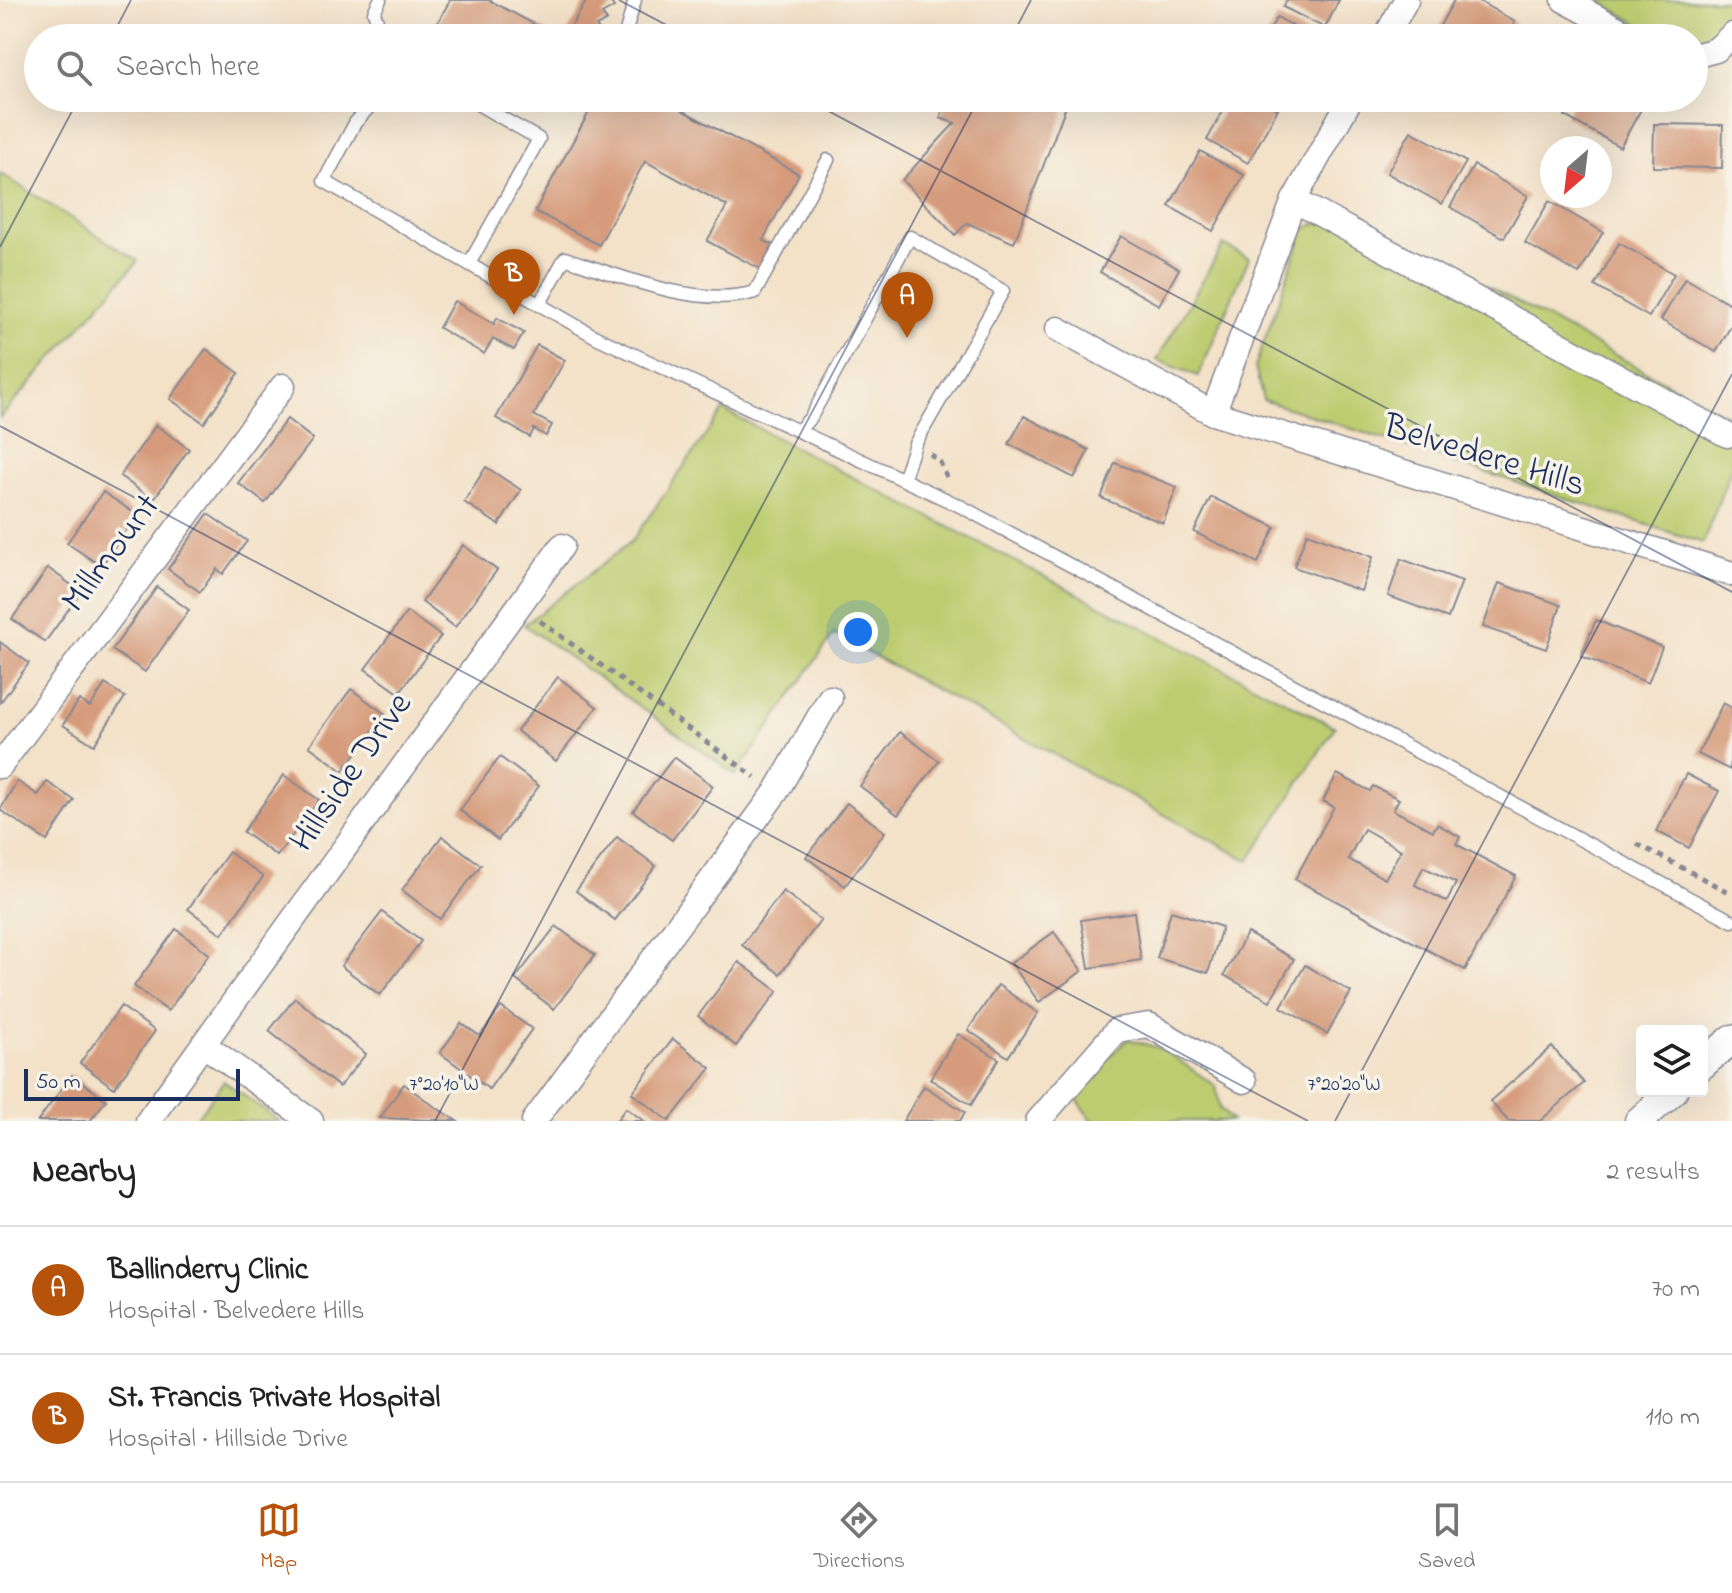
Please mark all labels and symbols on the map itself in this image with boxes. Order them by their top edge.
north arrow [1540,136,1612,208]
pin: B [488,249,540,315]
pin: A [881,272,933,338]
street label: Belvedere Hills [1376,401,1591,513]
street label: Millmount [49,483,175,625]
your location [838,612,878,652]
street label: Hillside Drive [277,681,427,864]
scale bar [24,1065,240,1101]
text: 7°20'10"W [409,1071,479,1100]
text: 7°20'20"W [1307,1071,1381,1100]

